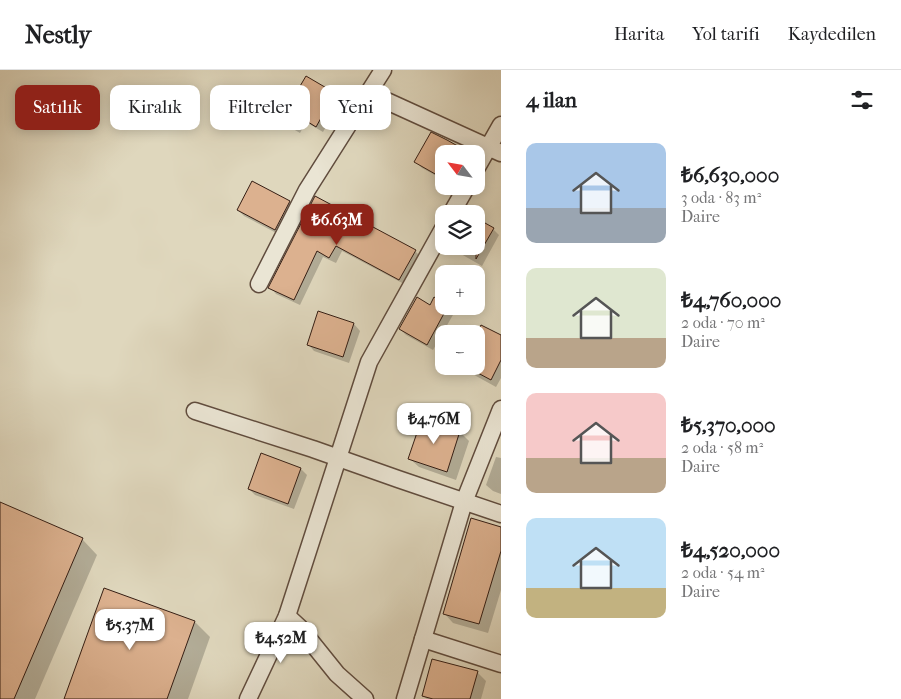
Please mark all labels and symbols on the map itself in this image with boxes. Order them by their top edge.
north arrow [435,145,485,195]
pin: ₺6.63M [296,204,378,246]
pin: ₺4.76M [393,402,475,445]
pin: ₺5.37M [89,608,171,651]
pin: ₺4.52M [240,622,322,664]

